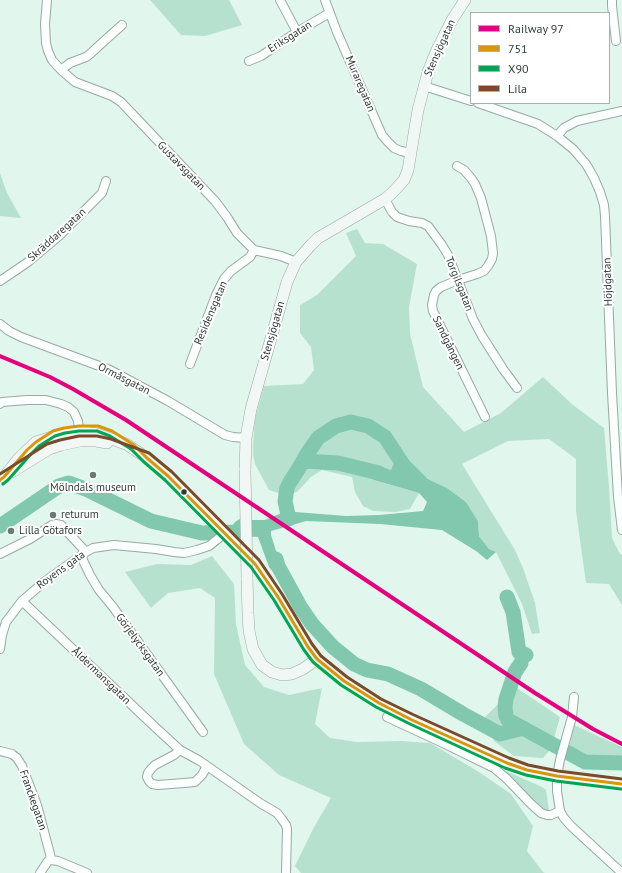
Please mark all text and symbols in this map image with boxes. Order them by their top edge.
legend [470,12,610,104]
street label: Stensjögatan [422,17,458,79]
street label: Eriksgatan [266,18,314,56]
text: Railway 97 [508,21,564,36]
text: 751 [508,41,528,56]
street label: Muraregatan [342,54,378,114]
text: X90 [508,61,529,76]
text: Lila [508,81,527,96]
street label: Gustavsgatan [154,139,208,193]
street label: Skräddaregatan [25,206,89,264]
street label: Torgilsgatan [442,255,476,313]
street label: Höjdgatan [601,257,615,307]
street label: Residensgatan [192,279,230,347]
street label: Stensjögatan [258,300,288,362]
street label: Sandgången [429,314,467,372]
street label: Ormåsgatan [96,360,152,398]
marker: Mölndals museum [88,470,98,480]
place label: Mölndals museum [50,481,136,495]
unlabelled marker [179,487,189,497]
place label: returum [61,508,99,522]
marker: returum [48,510,58,520]
place label: Lilla Götafors [19,524,82,538]
marker: Lilla Götafors [6,526,16,536]
street label: Royens gata [34,548,88,592]
street label: Görjelycksgatan [113,611,167,679]
street label: Åldermansgatan [69,645,133,707]
street label: Franckegatan [16,768,50,832]

